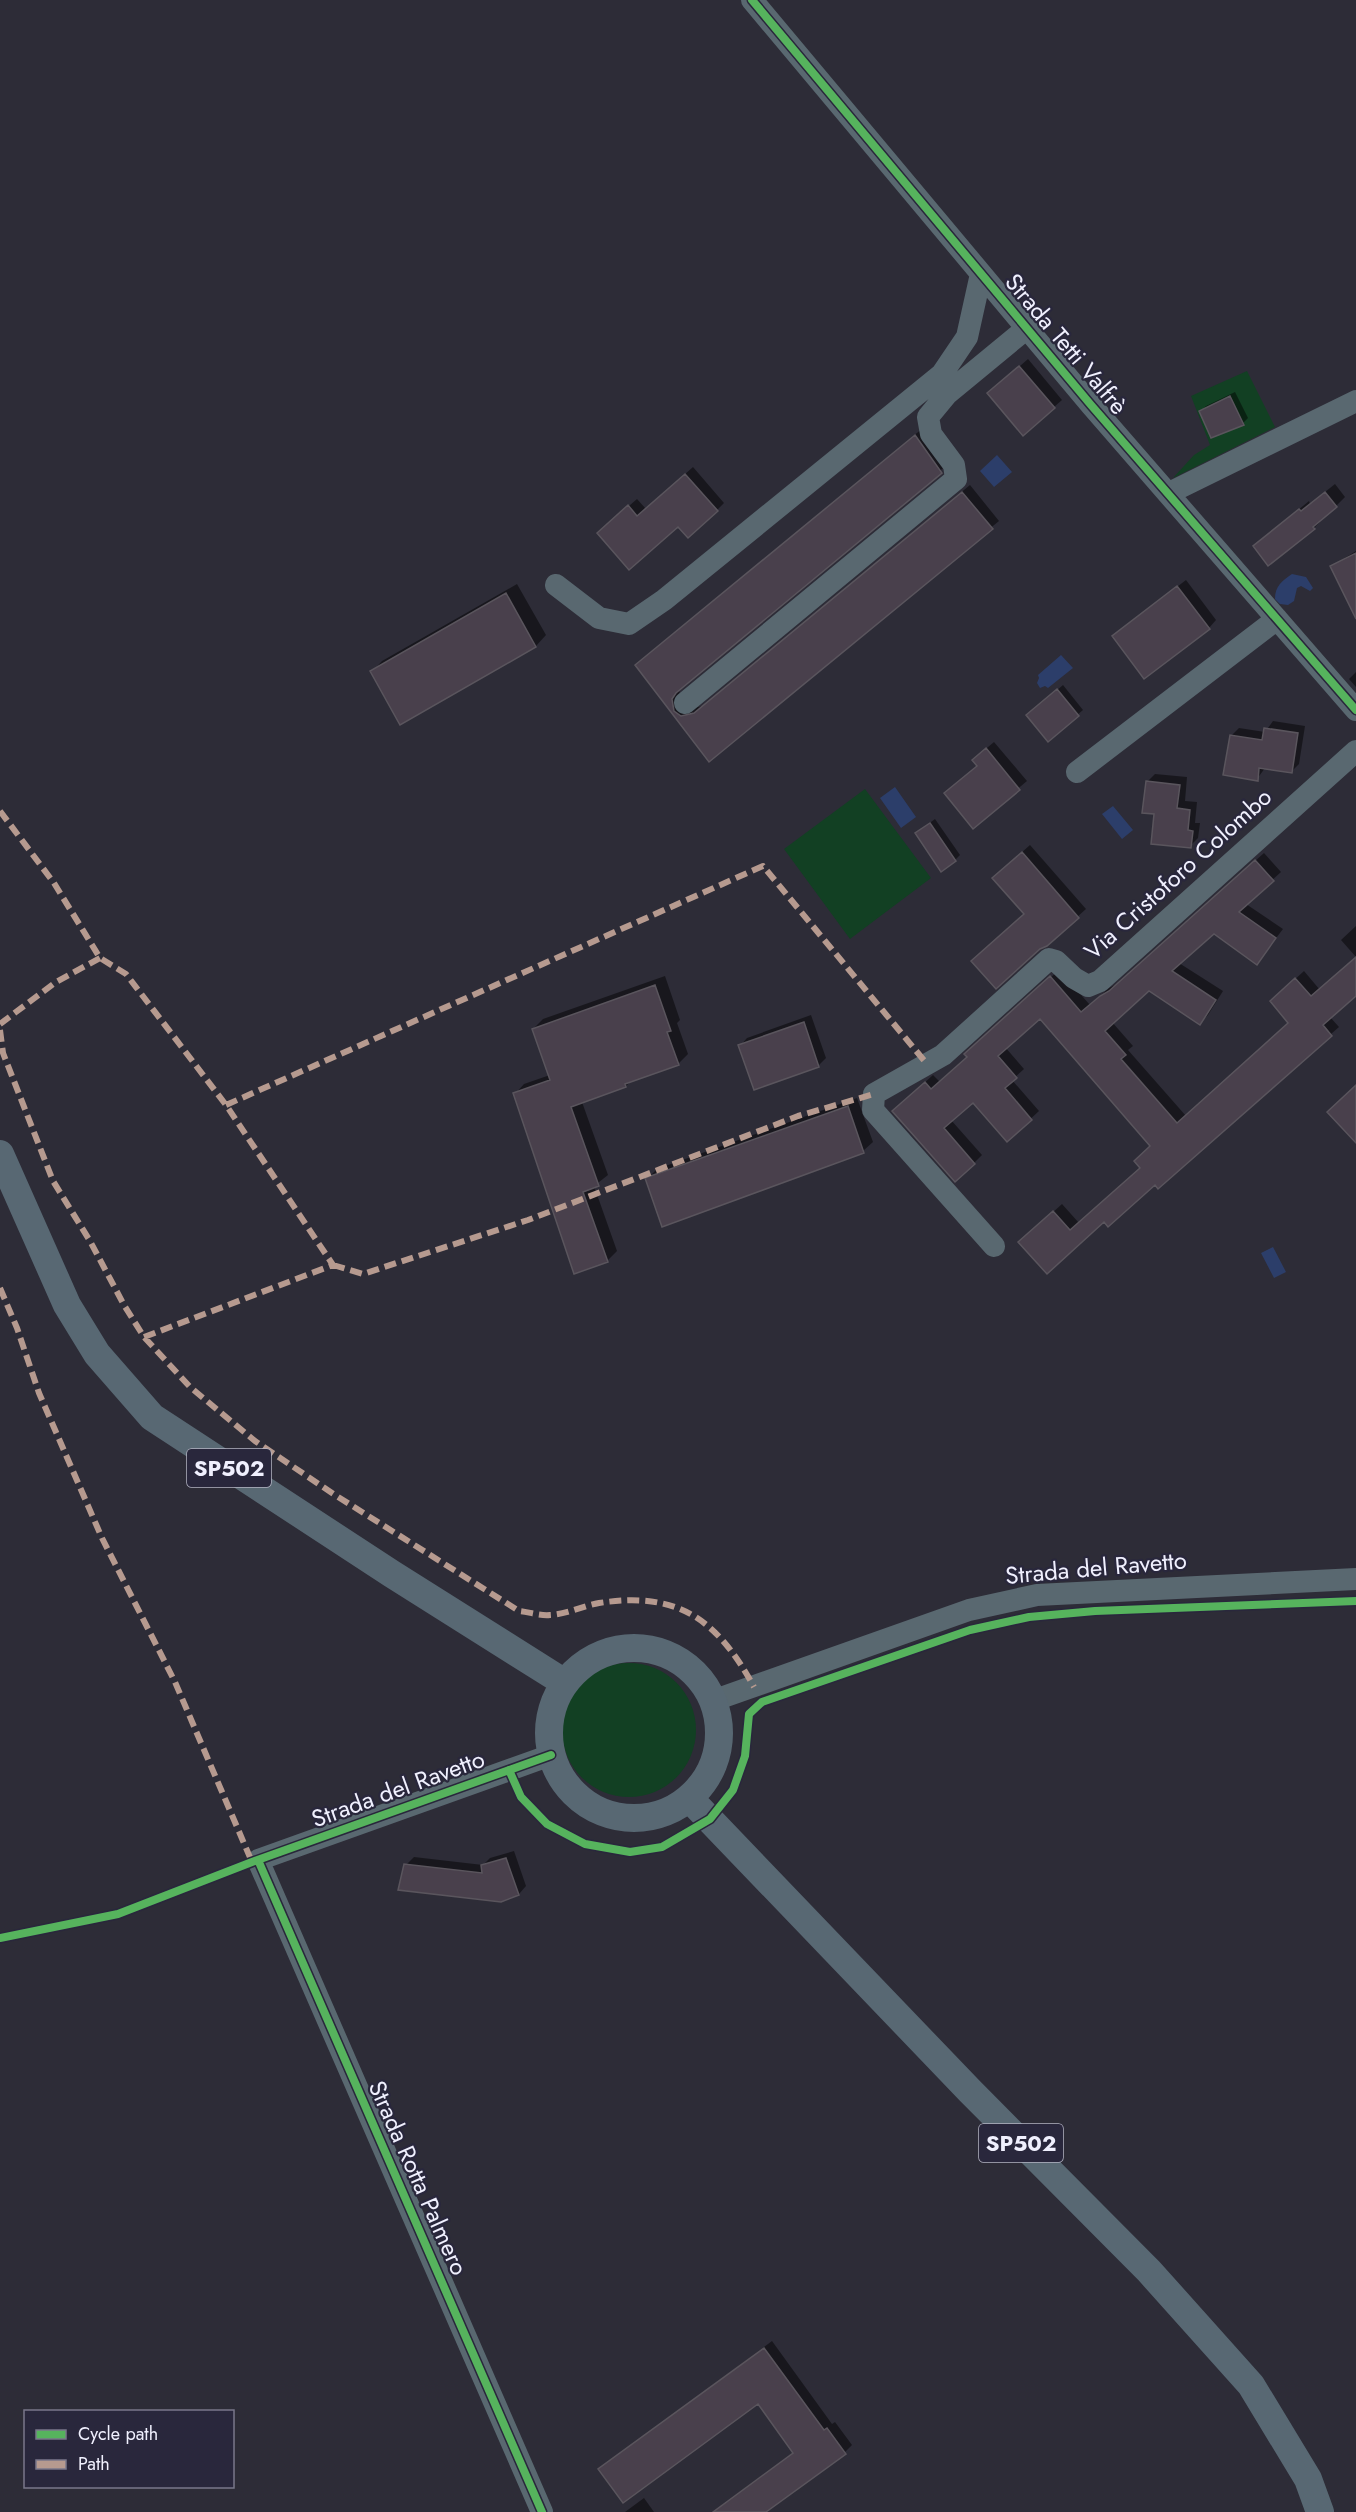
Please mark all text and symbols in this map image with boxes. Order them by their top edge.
street label: Strada Tetti Valfrè [997,265,1136,422]
street label: Via Cristoforo Colombo [1076,780,1279,968]
road number: SP502 [187,1449,271,1487]
street label: Strada del Ravetto [1004,1542,1188,1593]
street label: Strada del Ravetto [306,1741,489,1836]
street label: Strada Rotta Palmero [360,2075,477,2281]
road number: SP502 [979,2124,1063,2162]
legend [24,2410,234,2488]
text: Cycle path [78,2421,158,2447]
text: Path [78,2451,110,2477]

